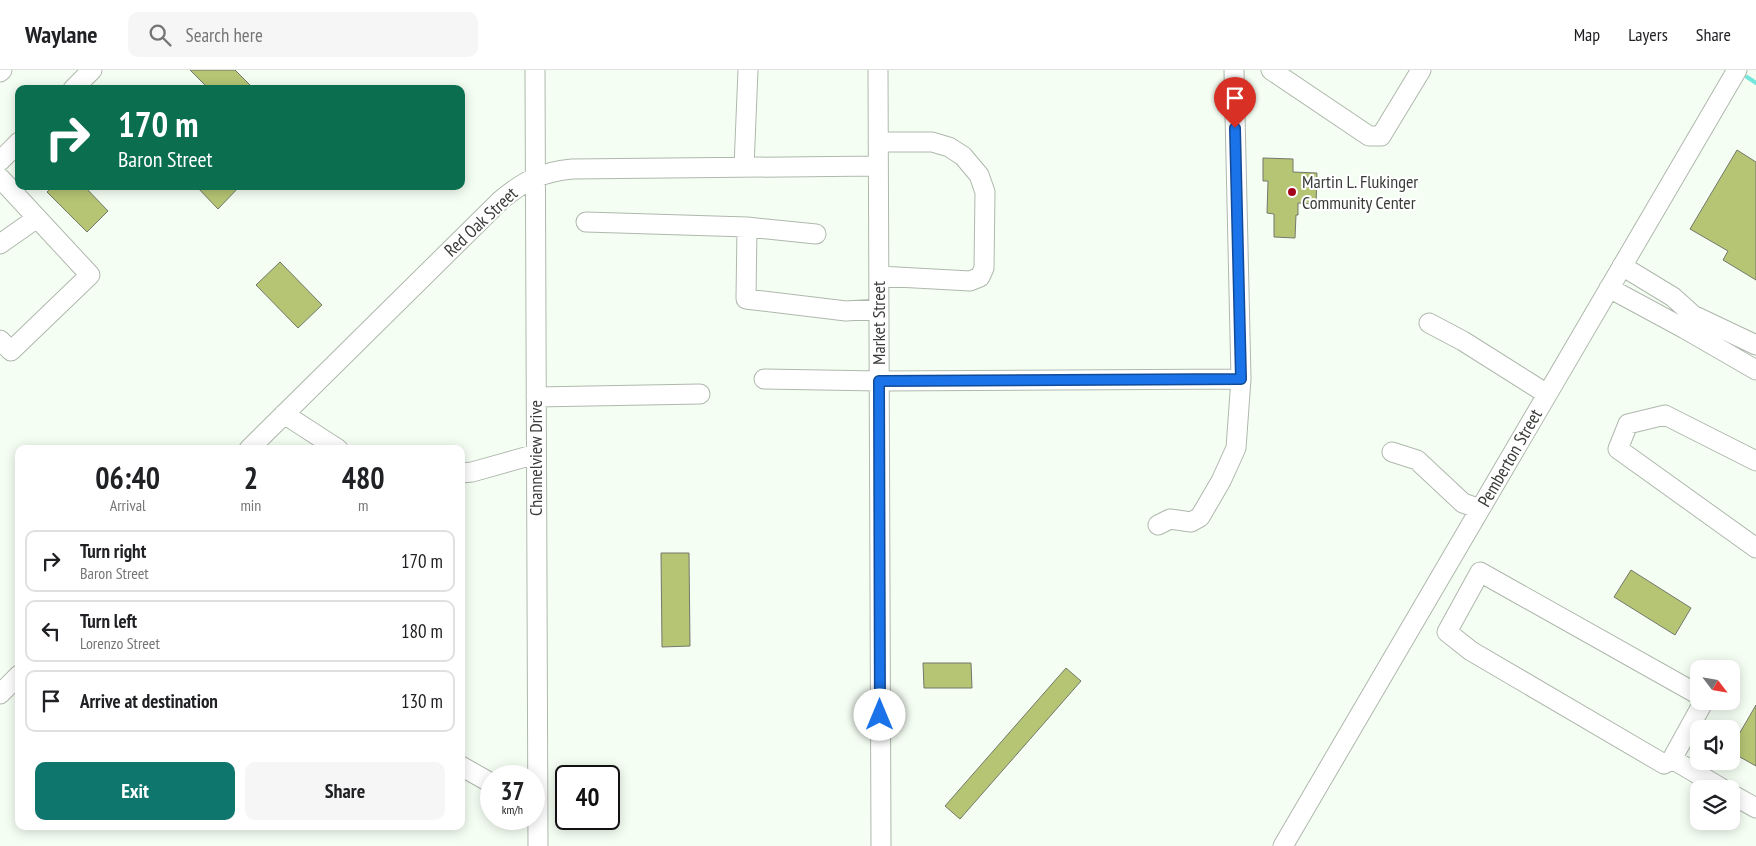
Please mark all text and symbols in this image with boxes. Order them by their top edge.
search box [128,12,478,57]
text: Waylane [25,19,98,50]
icon: search [146,21,174,49]
text: Search here [186,23,263,47]
text: Map [1574,23,1600,46]
text: Layers [1628,23,1668,46]
text: Share [1696,23,1731,46]
pin [1214,77,1256,128]
icon: arrive [1221,84,1249,112]
text: 170 m [118,101,199,147]
icon: right [35,105,100,170]
text: Baron Street [118,145,213,173]
place label: Martin L. Flukinger Community Center [1302,170,1418,214]
street label: Red Oak Street [439,182,522,261]
marker: Martin L. Flukinger Community Center [1286,186,1298,198]
street label: Market Street [867,281,890,365]
street label: Channelview Drive [524,400,547,516]
street label: Pemberton Street [1472,405,1547,511]
text: 06:40 [95,458,160,497]
text: 2 [244,458,258,497]
text: 480 [342,458,385,497]
text: Arrival [110,495,146,515]
text: min [240,495,261,515]
text: m [358,495,368,515]
text: Turn right [80,539,146,563]
icon: right [37,547,65,575]
text: 170 m [401,549,443,573]
text: Baron Street [80,563,149,583]
text: Turn left [80,609,137,633]
icon: left [37,617,65,645]
text: 180 m [401,619,443,643]
text: Lorenzo Street [80,633,160,653]
north arrow [1690,660,1740,710]
map controls [1690,660,1740,830]
icon: arrive [37,687,65,715]
position arrow [853,688,905,740]
text: Arrive at destination [80,689,218,713]
text: 130 m [401,689,443,713]
button: sound [1690,720,1740,770]
button: Exit [35,762,235,820]
button: Share [245,762,445,820]
speed limit sign: 40 [555,765,620,830]
text: 37 [501,775,524,807]
button: layers [1690,780,1740,830]
text: km/h [502,802,523,817]

